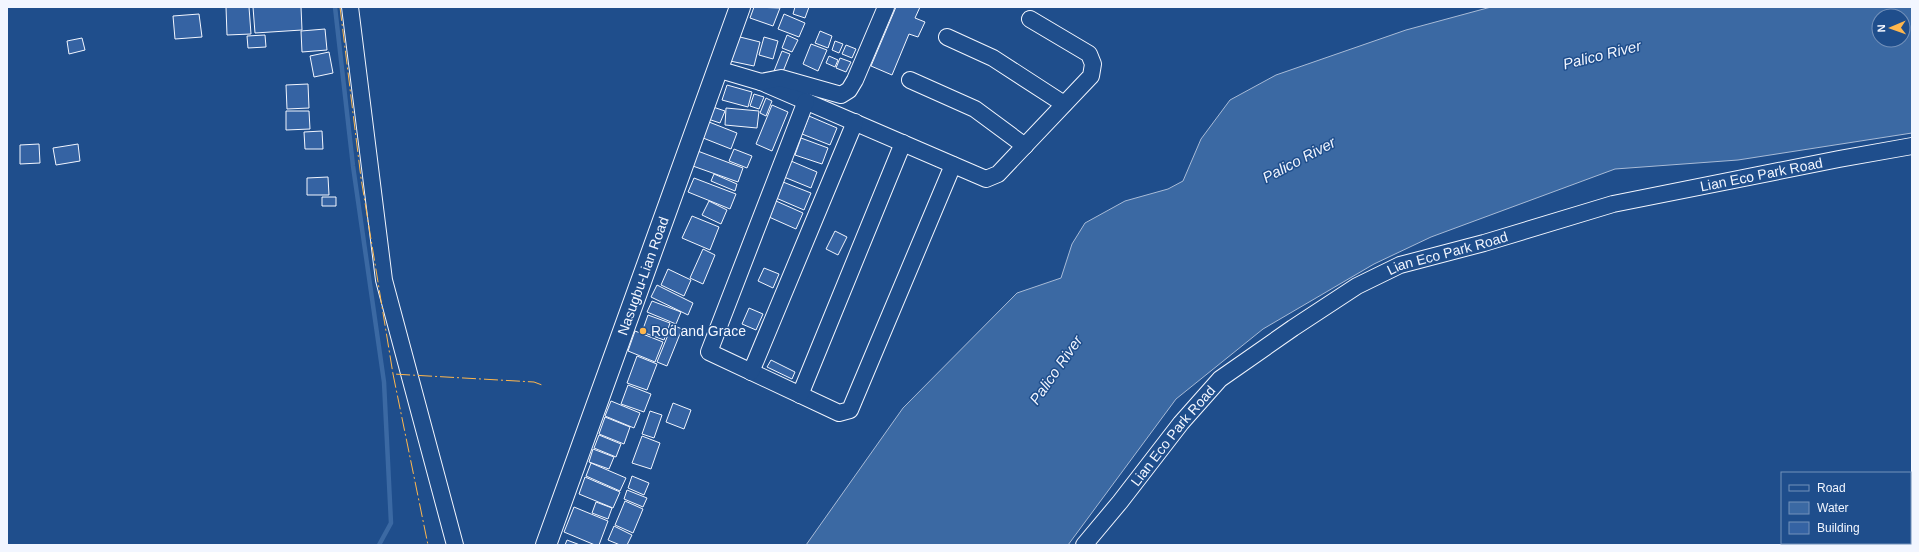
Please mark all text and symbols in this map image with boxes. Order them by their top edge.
north arrow [1871,8,1911,48]
text: N [1875,24,1887,33]
water label: Palico River [1561,36,1644,72]
water label: Palico River [1259,133,1339,186]
street label: Lian Eco Park Road [1699,154,1824,194]
street label: Nasugbu-Lian Road [614,215,672,337]
street label: Lian Eco Park Road [1384,228,1510,278]
place label: Rod and Grace [651,323,746,339]
marker: Rod and Grace [638,326,648,336]
water label: Palico River [1026,331,1086,407]
street label: Lian Eco Park Road [1127,382,1218,489]
legend [1781,472,1911,544]
text: Road [1817,481,1846,495]
text: Water [1817,501,1849,515]
text: Building [1817,521,1860,535]

